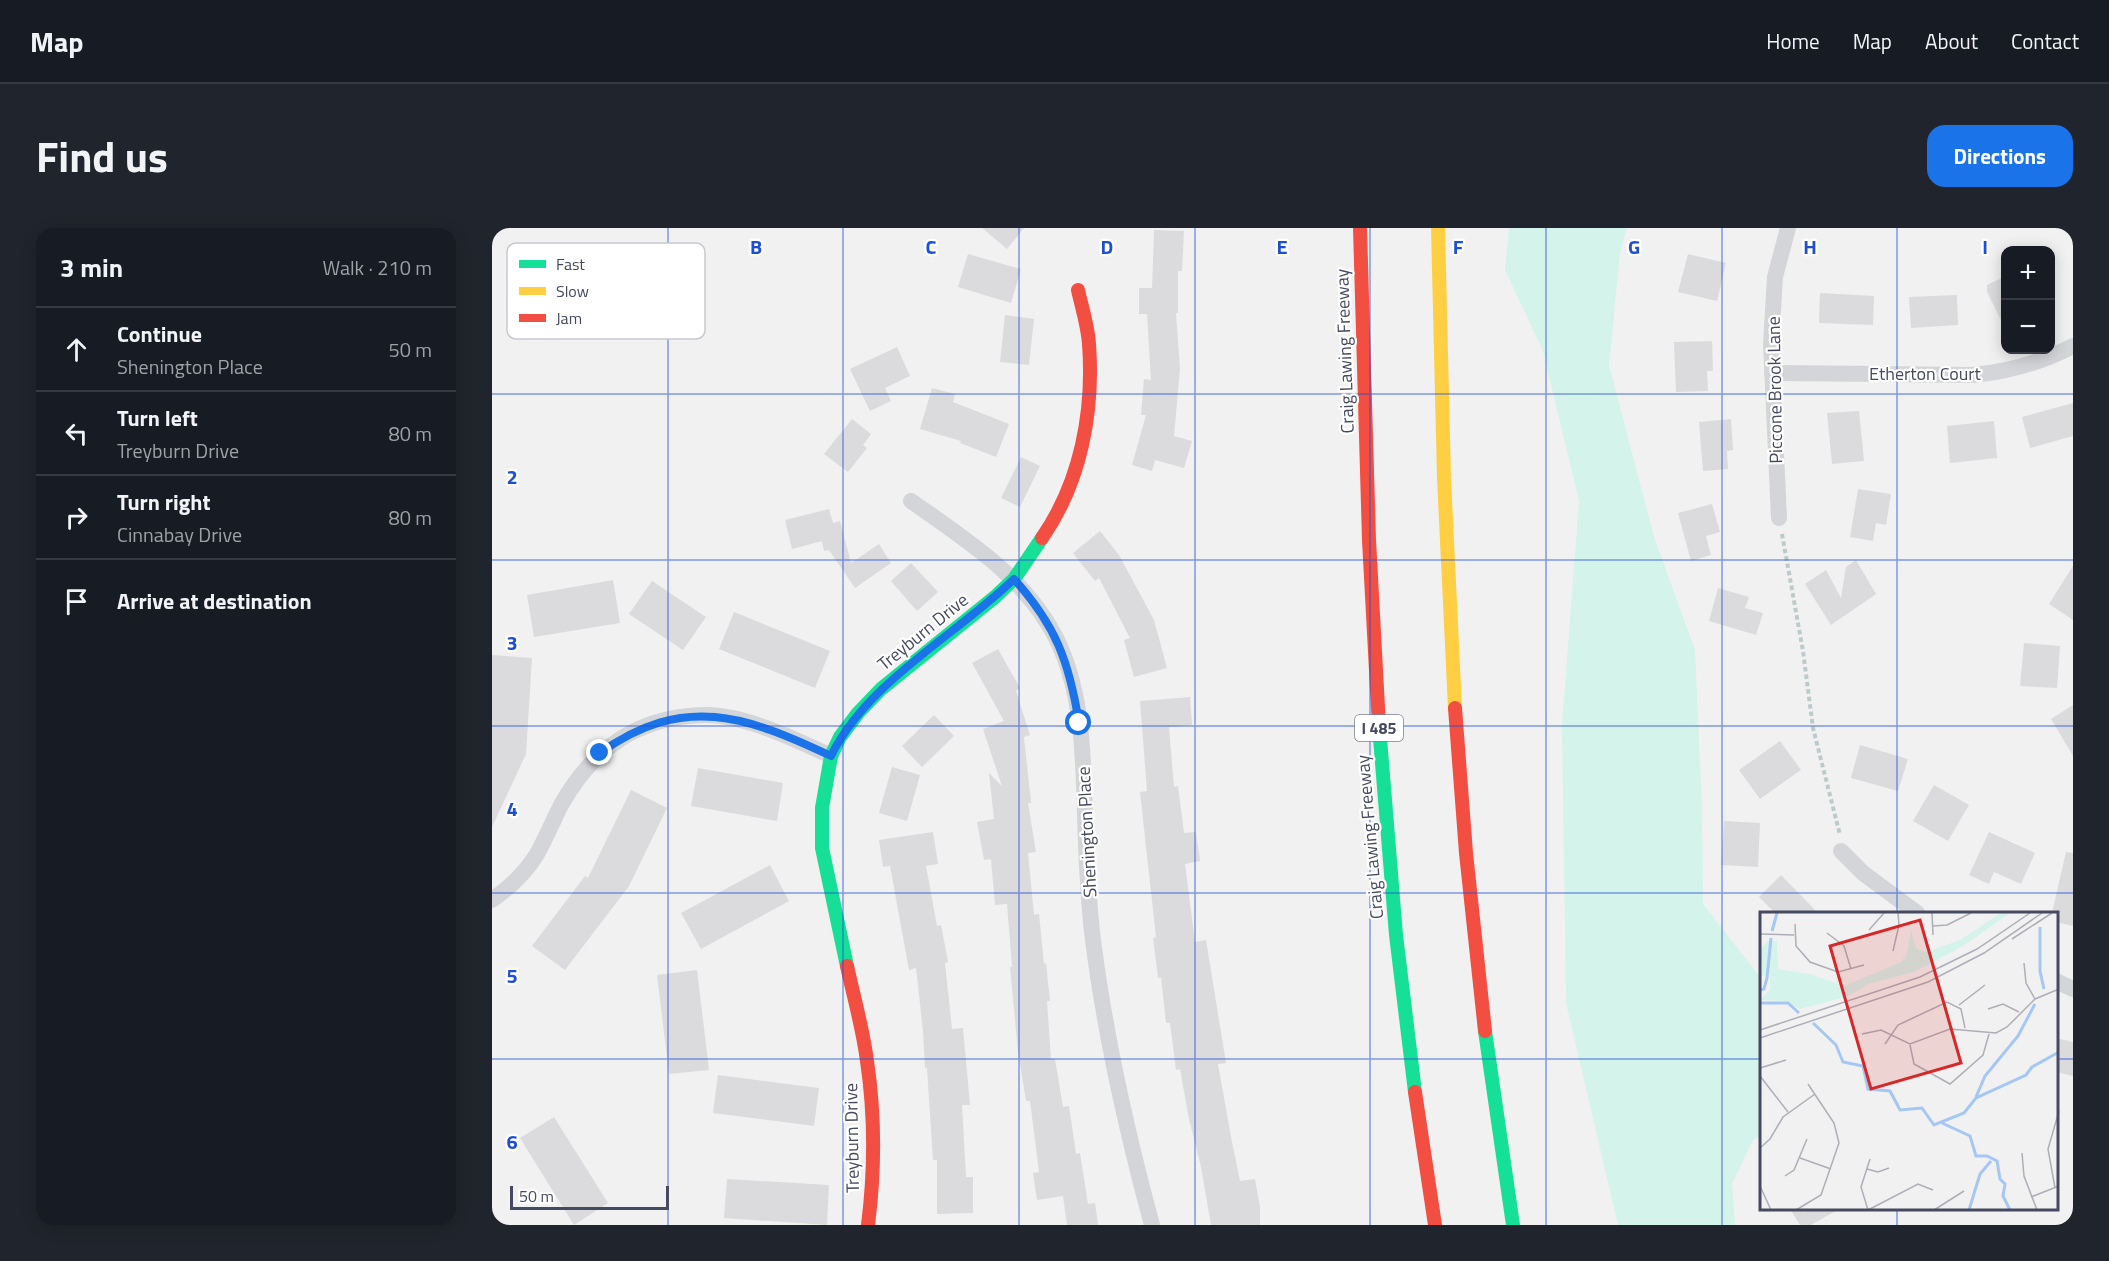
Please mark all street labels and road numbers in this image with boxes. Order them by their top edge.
street label: Craig Lawing Freeway [1328,268,1361,434]
street label: Piccone Brook Lane [1760,316,1789,464]
street label: Etherton Court [1869,360,1982,387]
street label: Treyburn Drive [872,587,974,677]
road number: I 485 [1355,715,1403,741]
street label: Craig Lawing Freeway [1349,753,1390,920]
street label: Shenington Place [1070,766,1103,898]
street label: Treyburn Drive [837,1083,866,1193]

